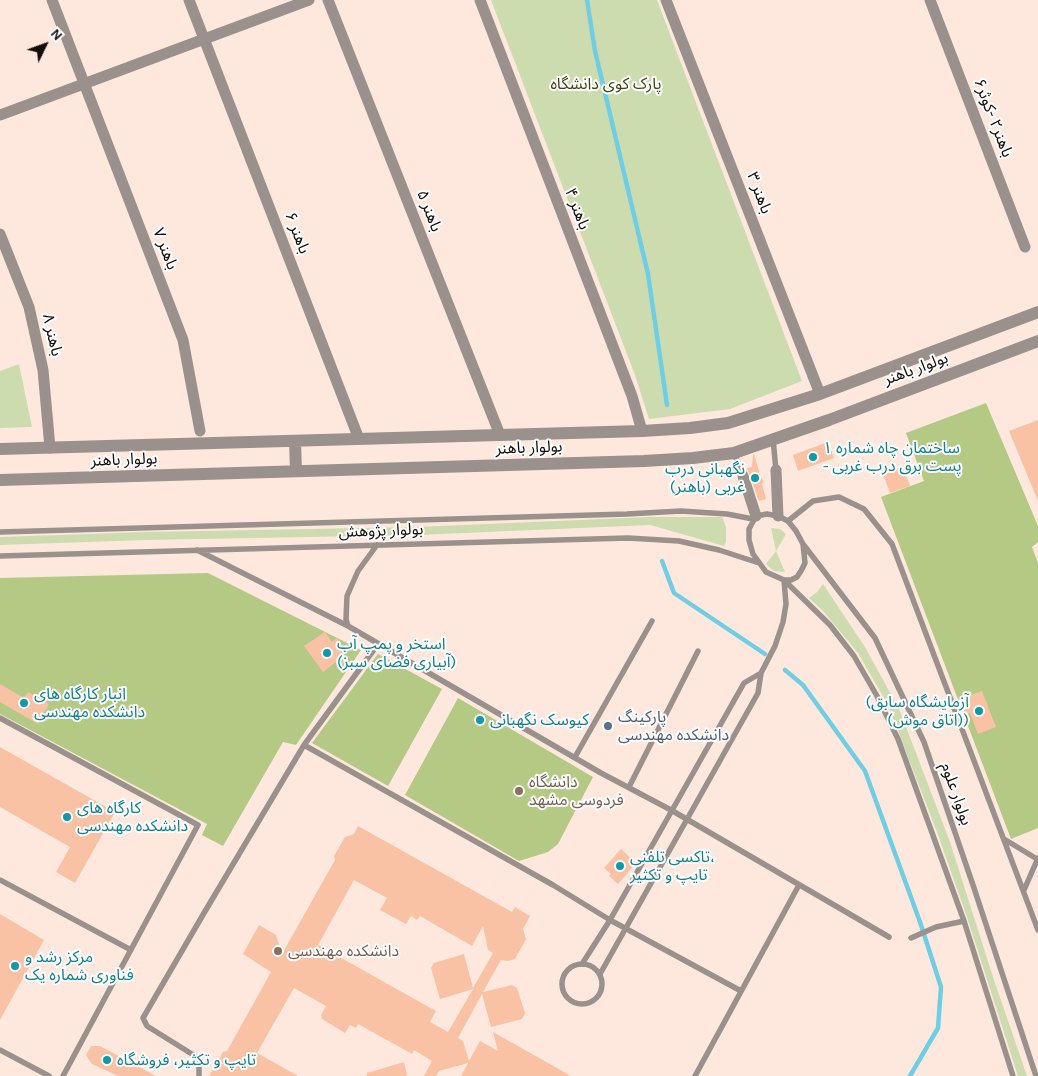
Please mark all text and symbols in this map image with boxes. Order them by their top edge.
north arrow [20,20,70,70]
text: N [47,25,66,44]
park label: پارک کوی دانشگاه [550,74,662,94]
street label: باهنر۲ -کوثر۶ [969,76,1017,160]
street label: باهنر ۳ [742,170,776,216]
street label: باهنر ۴ [560,186,594,232]
street label: باهنر ۵ [412,188,446,234]
street label: باهنر ۶ [280,210,314,256]
street label: باهنر ۷ [148,226,182,272]
street label: باهنر ۸ [38,312,66,358]
street label: بولوار باهنر [881,349,951,389]
street label: بولوار باهنر [495,437,563,459]
place label: ساختمان چاه شماره ۱ - پست برق درب غربی [823,438,962,476]
street label: بولوار باهنر [90,449,158,471]
marker: ساختمان چاه شماره ۱ - پست برق درب غربی [807,451,819,463]
place label: نگهبانی درب غربی (باهنر) [665,459,745,497]
marker: نگهبانی درب غربی (باهنر) [749,472,761,484]
street label: بولوار پژوهش [338,520,424,542]
place label: استخر و پمپ آب (آبیاری فضای سبز) [337,634,456,672]
marker: استخر و پمپ آب (آبیاری فضای سبز) [321,647,333,659]
place label: انبار کارگاه های دانشکده مهندسی [34,684,145,722]
place label: (آزمایشگاه سابق (اتاق موش)) [865,692,969,730]
marker: انبار کارگاه های دانشکده مهندسی [18,697,30,709]
marker: (آزمایشگاه سابق (اتاق موش)) [973,705,985,717]
place label: پارکینگ دانشکده مهندسی [618,707,729,745]
place label: کیوسک نگهبانی [490,710,589,730]
marker: کیوسک نگهبانی [474,714,486,726]
marker: پارکینگ دانشکده مهندسی [602,720,614,732]
street label: بولوار علوم [936,760,976,828]
place label: دانشگاه فردوسی مشهد [529,772,624,810]
marker: دانشگاه فردوسی مشهد [513,785,525,797]
place label: کارگاه های دانشکده مهندسی [77,798,188,836]
marker: کارگاه های دانشکده مهندسی [61,811,73,823]
place label: تاکسی تلفنی، تایپ و تکثیر [630,847,715,885]
marker: تاکسی تلفنی، تایپ و تکثیر [614,860,626,872]
place label: دانشکده مهندسی [288,941,399,961]
marker: دانشکده مهندسی [272,945,284,957]
place label: مرکز رشد و فناوری شماره یک [25,947,134,985]
marker: مرکز رشد و فناوری شماره یک [9,960,21,972]
place label: تایپ و تکثیر، فروشگاه [117,1050,256,1070]
marker: تایپ و تکثیر، فروشگاه [101,1054,113,1066]

